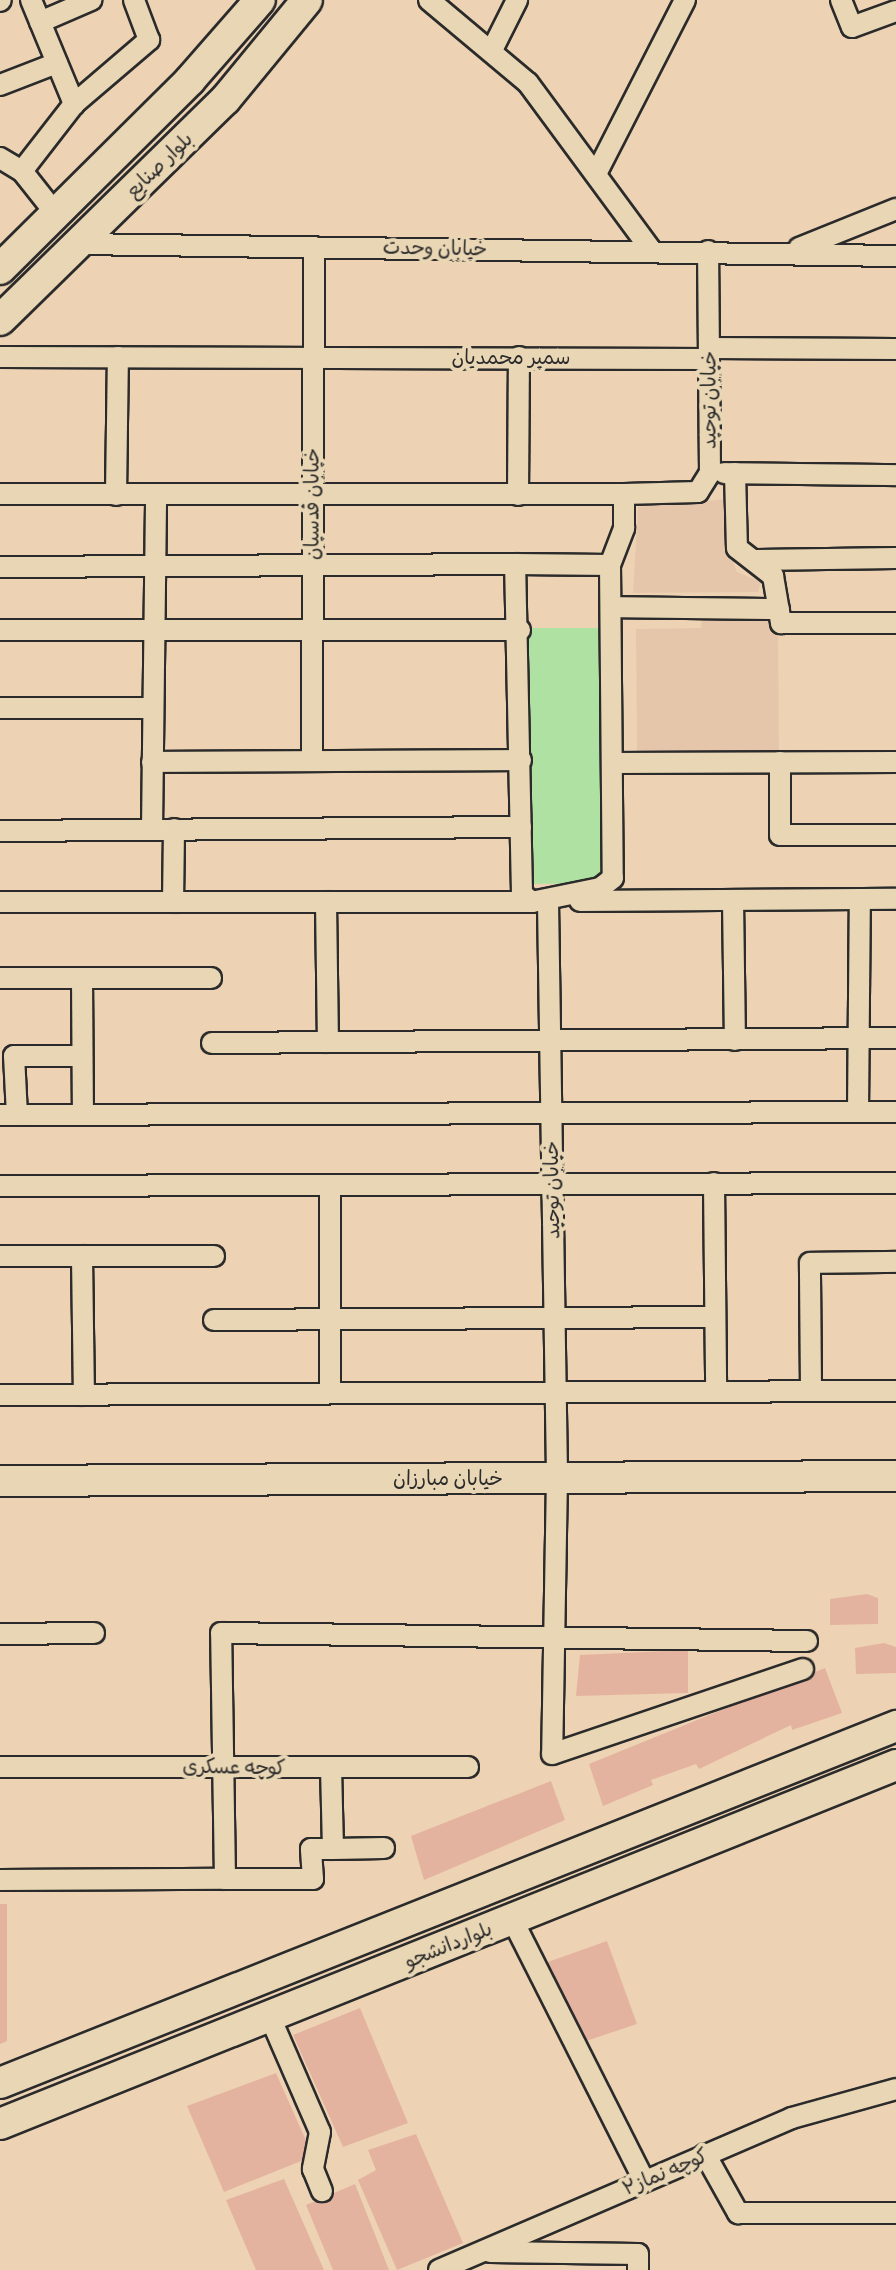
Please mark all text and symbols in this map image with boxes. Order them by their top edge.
street label: بلوار صنایع [120,127,198,203]
street label: خیابان وحدت [383,235,487,261]
street label: سمیر محمدیان [452,345,570,369]
street label: خیابان توحید [697,351,721,449]
street label: خیابان قدسیان [300,448,324,560]
street label: خیابان توحید [539,1141,565,1239]
street label: خیابان مبارزان [393,1466,503,1490]
street label: کوچه عسکری [182,1754,286,1780]
street label: بلواردانشجو [400,1916,496,1974]
street label: کوچه نماز۲ [619,2143,711,2201]

